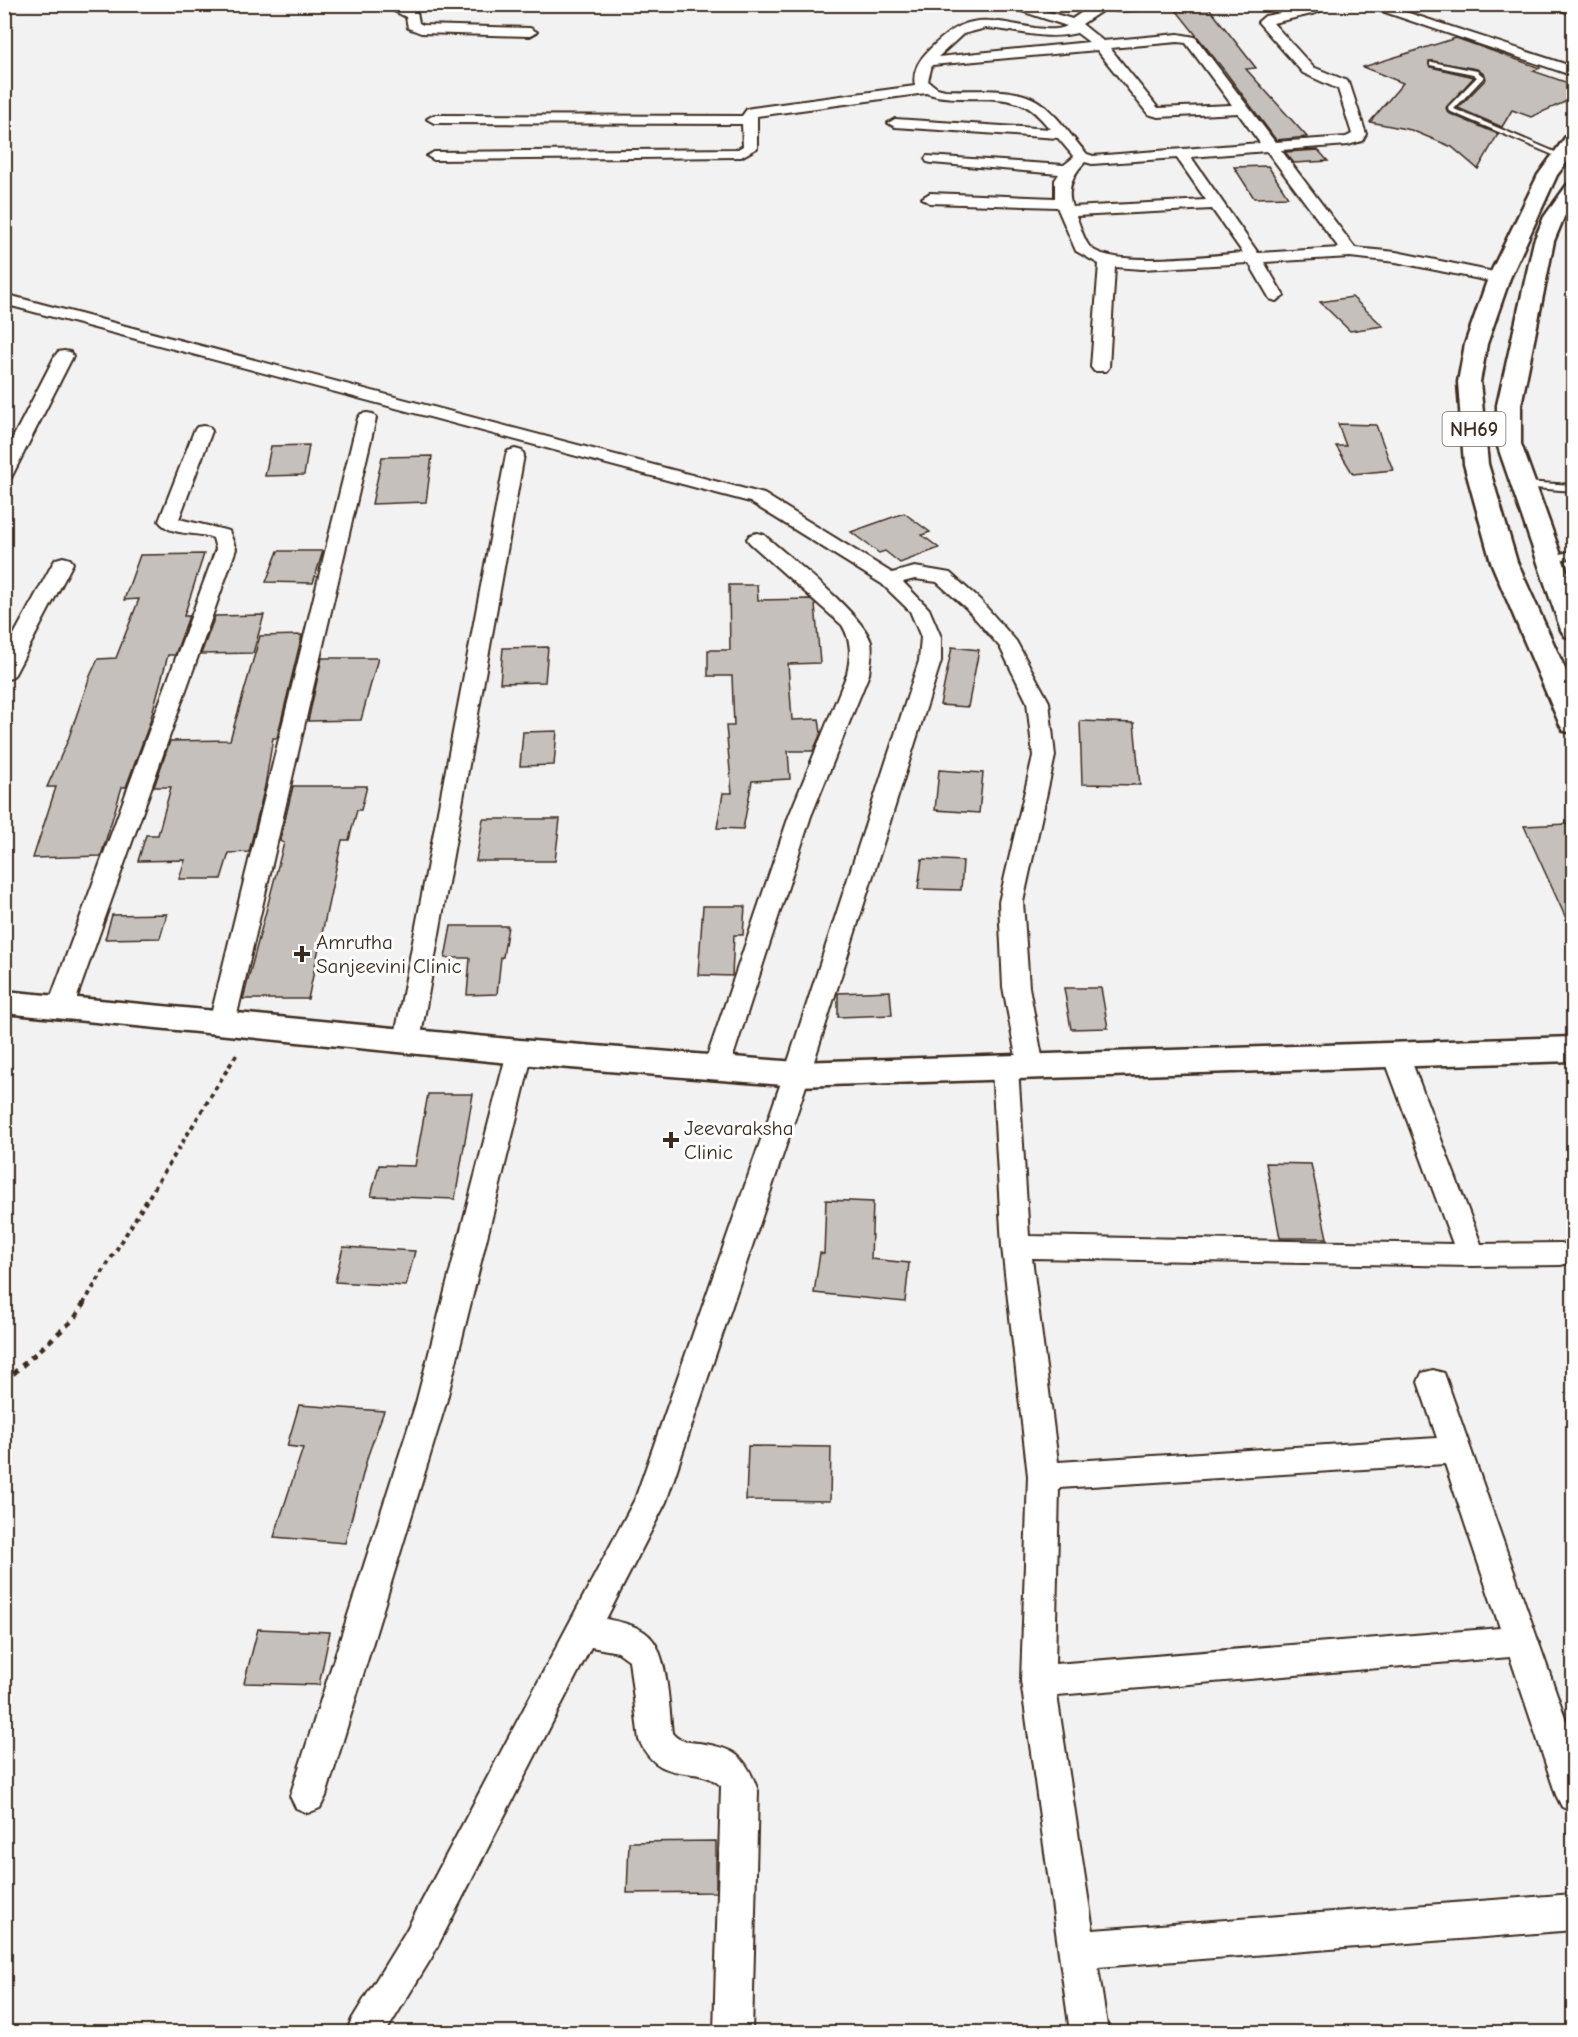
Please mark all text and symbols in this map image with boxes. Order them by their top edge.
road number: NH69 [1442,412,1506,446]
place label: Amrutha Sanjeevini Clinic [316,930,462,978]
marker: Amrutha Sanjeevini Clinic [293,945,311,963]
place label: Jeevaraksha Clinic [684,1116,794,1164]
marker: Jeevaraksha Clinic [662,1131,680,1149]

